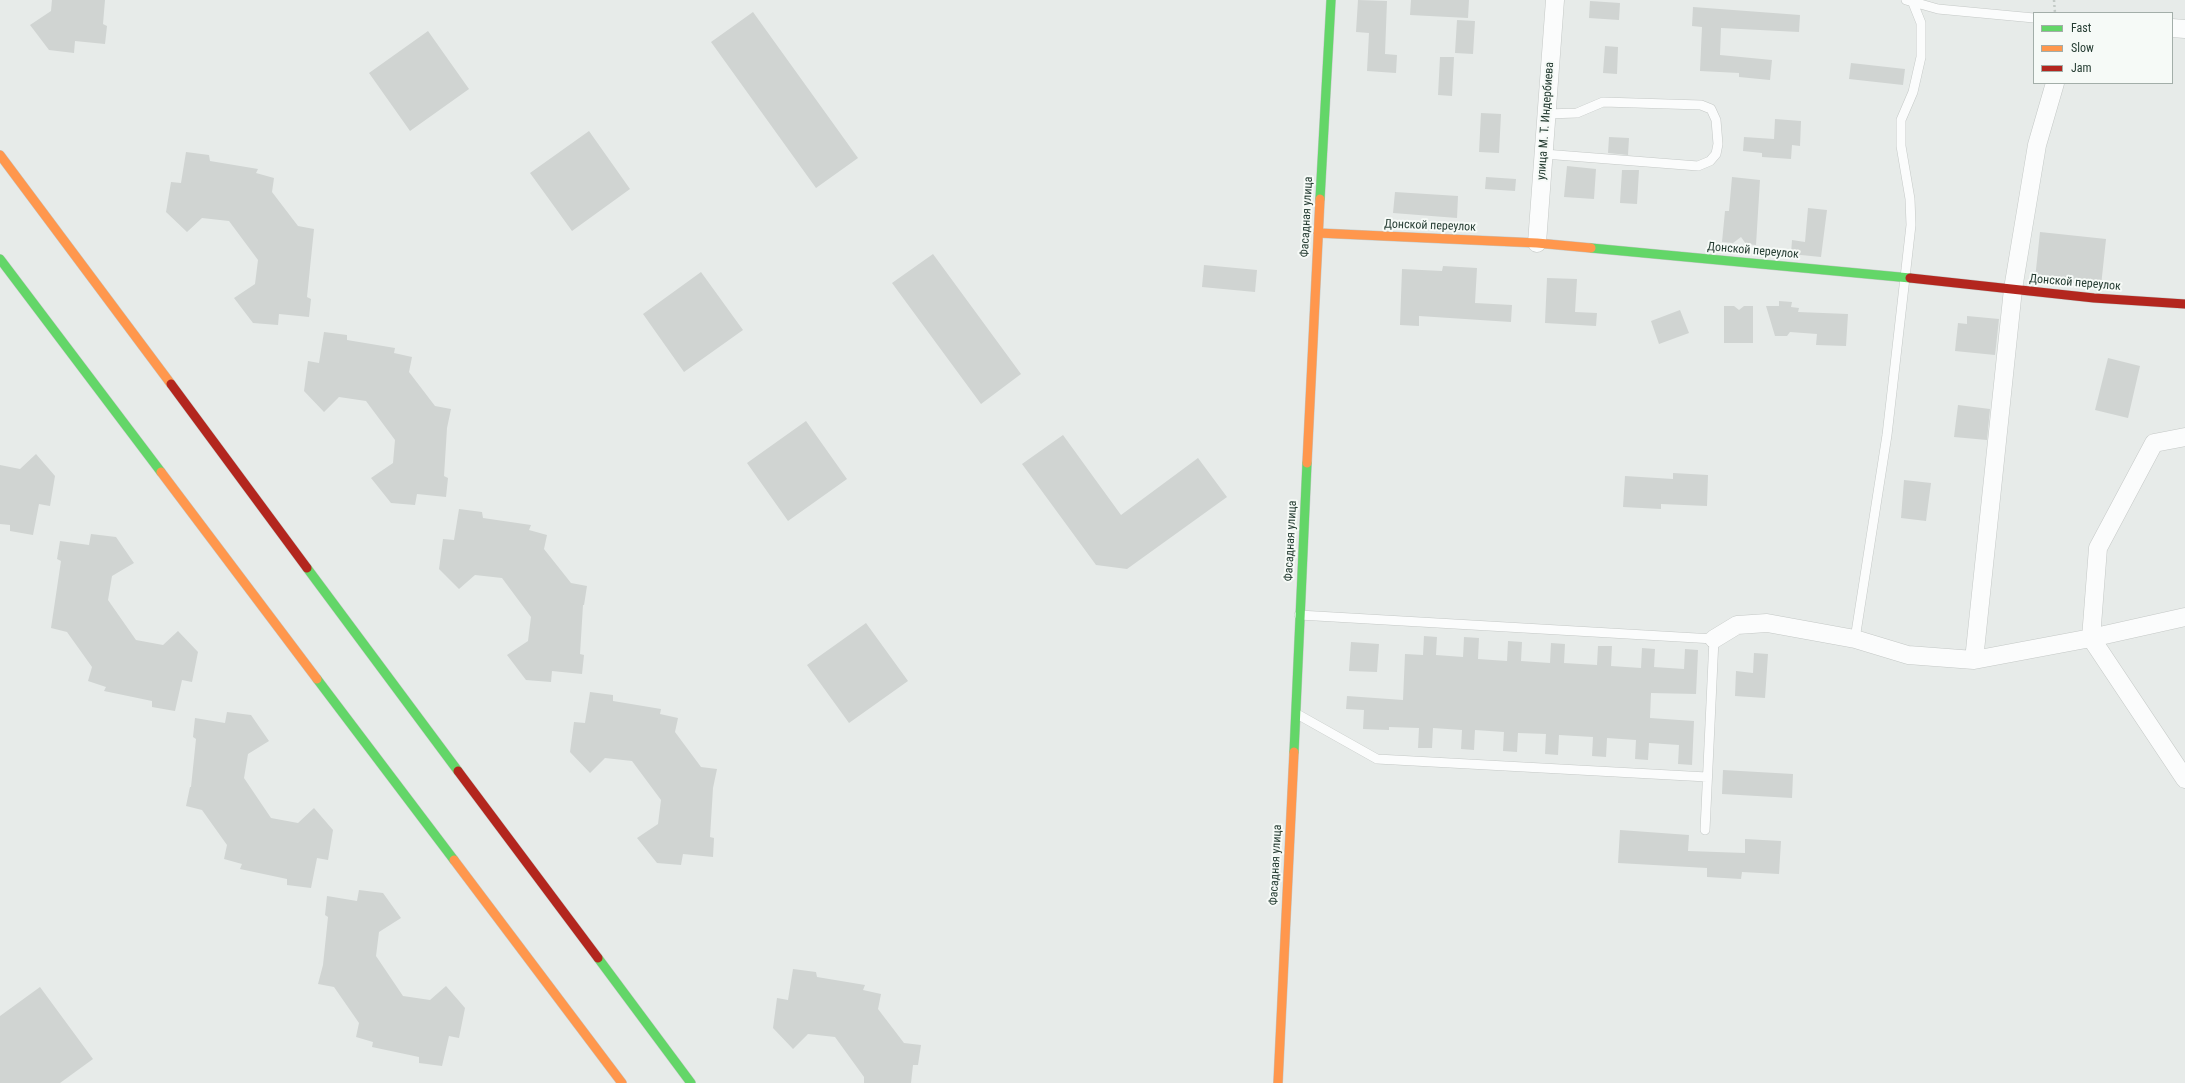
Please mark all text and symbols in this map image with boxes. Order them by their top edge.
legend [2033,12,2173,84]
text: Fast [2071,21,2091,35]
text: Slow [2071,41,2094,55]
street label: улица М. Т. Индербиева [1535,61,1557,181]
text: Jam [2071,61,2092,75]
street label: Фасадная улица [1298,176,1316,258]
street label: Донской переулок [1384,217,1476,235]
street label: Донской переулок [1707,240,1799,262]
street label: Донской переулок [2029,272,2121,294]
street label: Фасадная улица [1282,500,1300,582]
street label: Фасадная улица [1267,824,1285,906]

